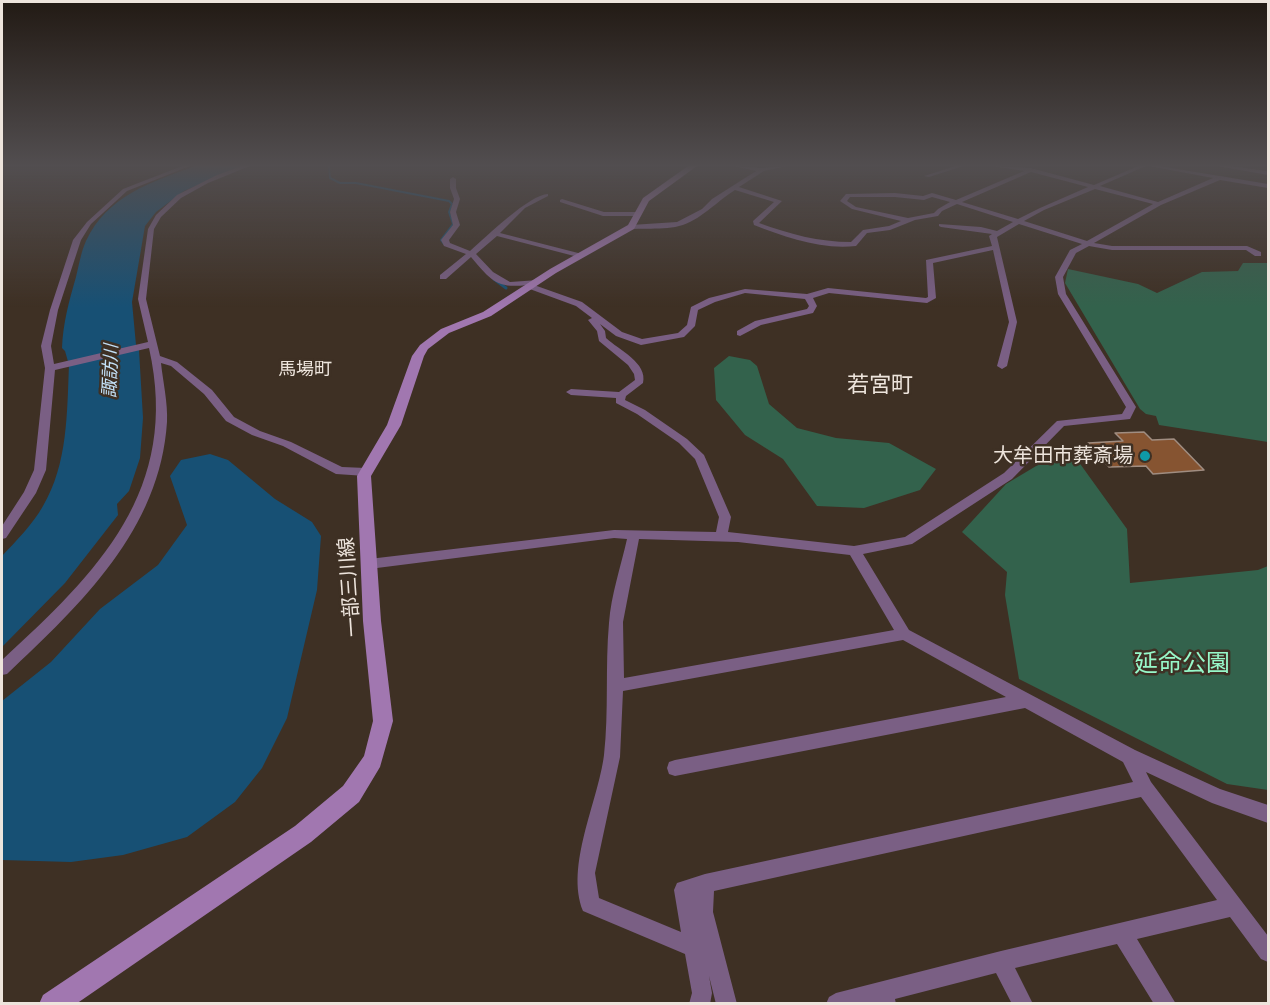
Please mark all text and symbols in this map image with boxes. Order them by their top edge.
water label: 諏訪川 [99,344,123,398]
district label: 馬場町 [278,359,332,381]
district label: 若宮町 [847,373,913,399]
place label: 大牟田市葬斎場 [993,444,1133,468]
marker: 大牟田市葬斎場 [1138,449,1152,463]
street label: 一部三川線 [335,536,365,638]
park label: 延命公園 [1134,650,1230,678]

